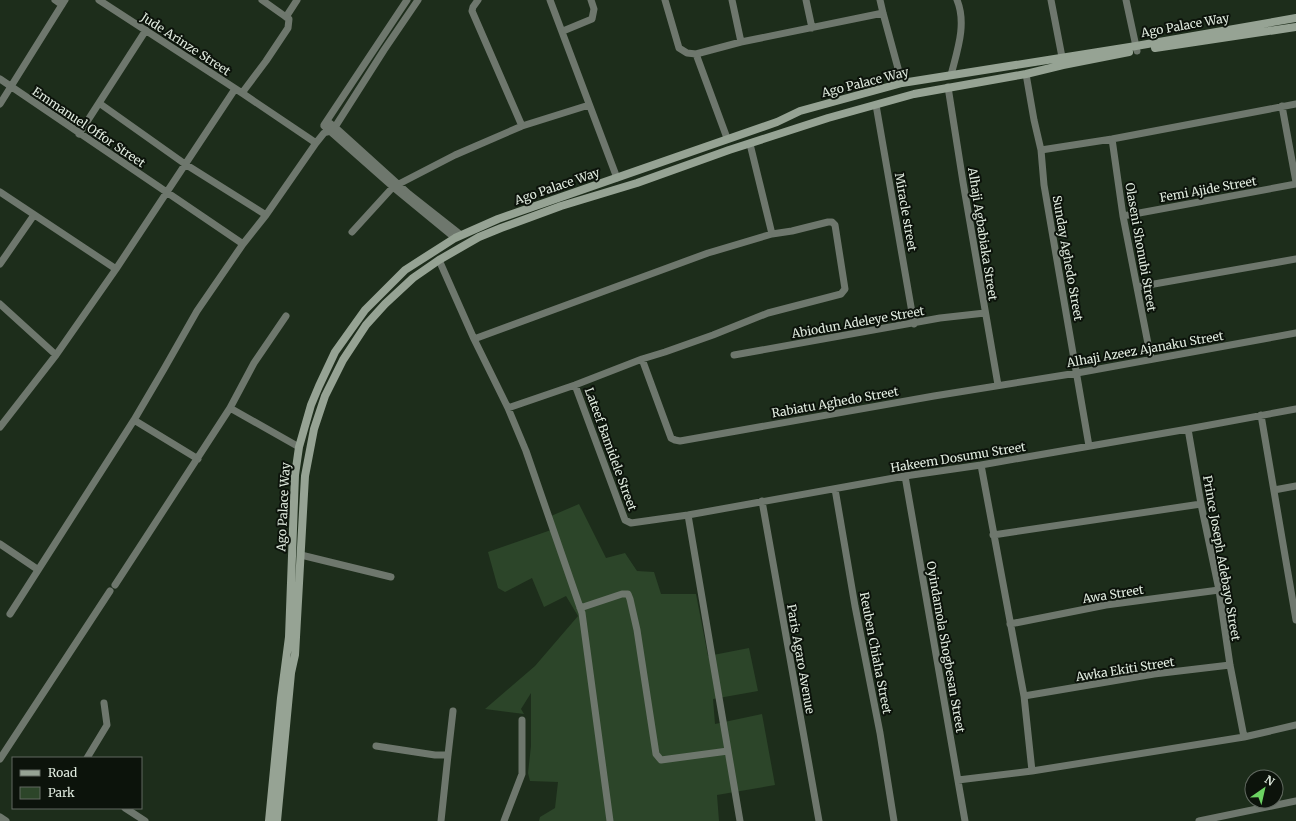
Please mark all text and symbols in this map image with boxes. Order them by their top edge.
street label: Jude Arinze Street [138,9,234,79]
street label: Ago Palace Way [1139,10,1230,40]
street label: Ago Palace Way [819,64,910,100]
street label: Emmanuel Offor Street [30,84,149,171]
street label: Ago Palace Way [511,164,602,208]
street label: Alhaji Agbabiaka Street [965,165,1001,302]
street label: Miracle street [892,172,920,253]
street label: Femi Ajide Street [1158,173,1258,205]
street label: Olaseni Shonubi Street [1122,181,1160,313]
street label: Sunday Aghedo Street [1050,194,1086,322]
street label: Abiodun Adeleye Street [790,303,926,341]
street label: Alhaji Azeez Ajanaku Street [1064,328,1225,370]
street label: Rabiatu Aghedo Street [770,383,900,421]
street label: Lateef Bamidele Street [582,385,640,513]
street label: Hakeem Dosumu Street [889,439,1027,475]
street label: Ago Palace Way [273,462,293,553]
street label: Prince Joseph Adebayo Street [1200,474,1244,642]
street label: Oyindamola Shogbesan Street [924,560,969,734]
street label: Awa Street [1080,582,1145,606]
street label: Reuben Chiaha Street [857,591,895,716]
street label: Paris Agaro Avenue [784,603,818,715]
street label: Awka Ekiti Street [1074,654,1176,684]
legend [12,757,142,809]
text: Road [48,765,77,780]
north arrow [1244,769,1284,809]
text: N [1262,772,1277,789]
text: Park [48,785,75,800]

